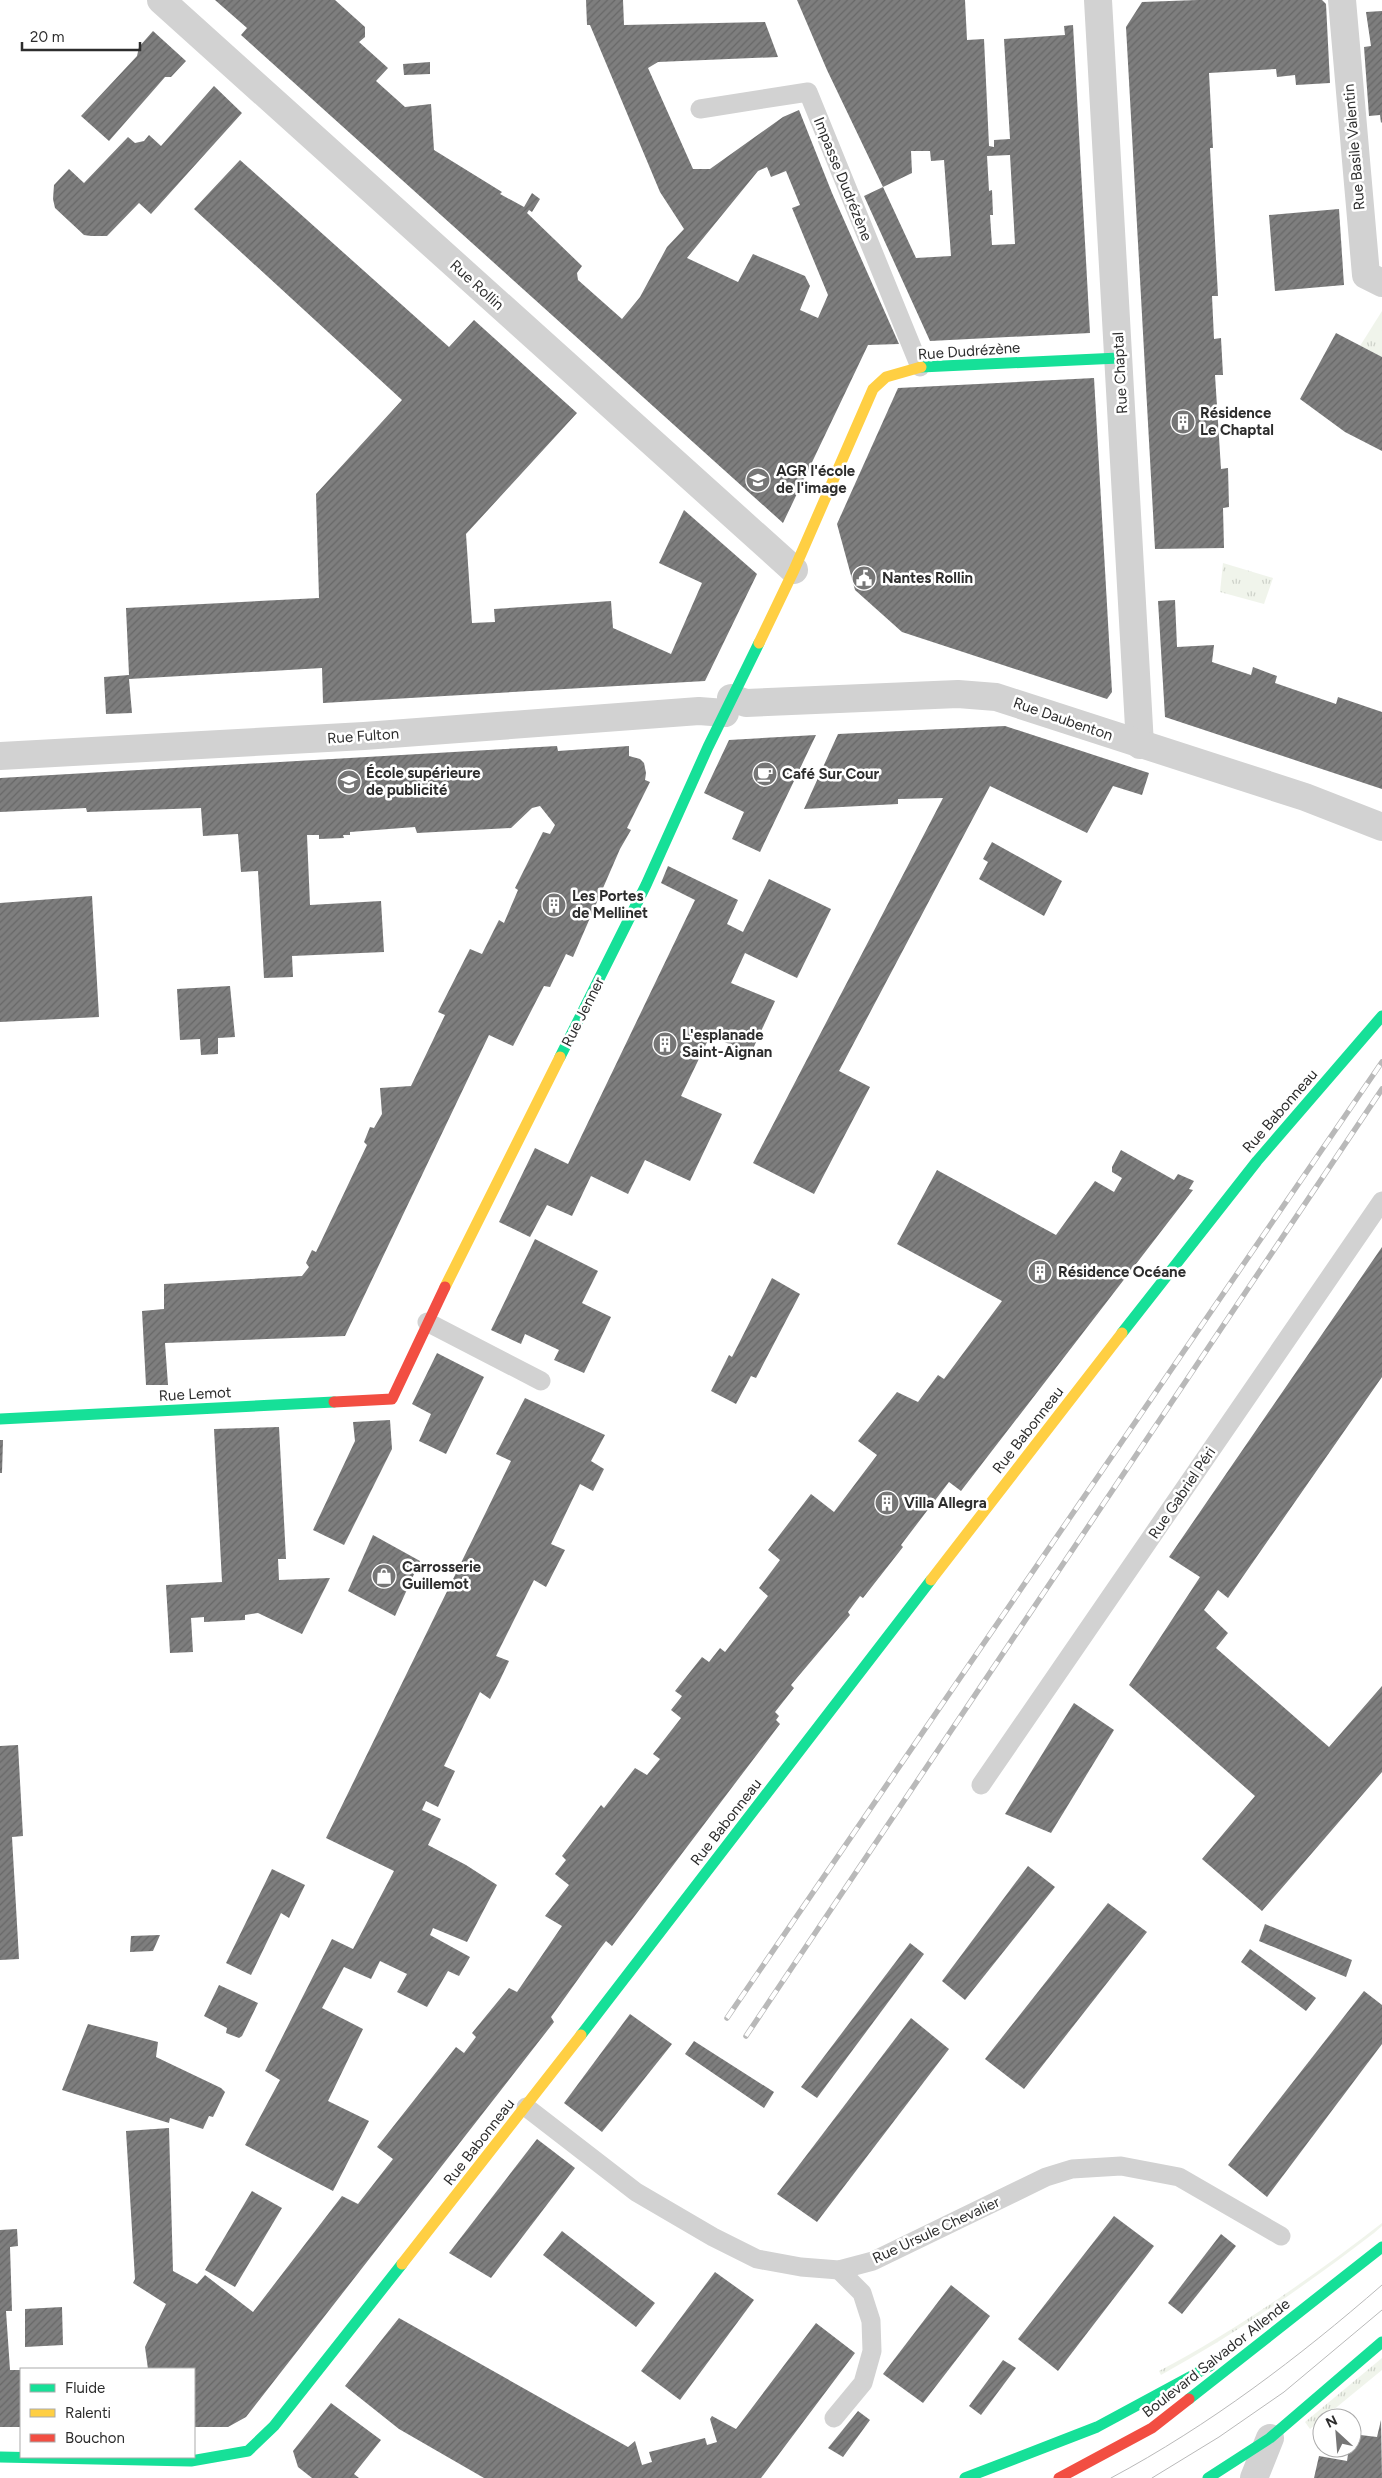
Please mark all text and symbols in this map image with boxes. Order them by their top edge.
scale bar [22,20,140,52]
text: 20 m [30,28,64,46]
street label: Rue Basile Valentin [1340,83,1368,211]
street label: Impasse Dudrézène [810,114,876,244]
street label: Rue Rollin [446,256,508,314]
street label: Rue Chaptal [1109,332,1131,414]
street label: Rue Dudrézène [917,338,1021,364]
place label: Résidence Le Chaptal [1200,404,1274,439]
building icon: Résidence Le Chaptal [1170,409,1196,435]
place label: AGR l'école de l'image [776,462,856,497]
school or university icon: AGR l'école de l'image [745,467,771,493]
public building icon: Nantes Rollin [851,565,877,591]
place label: Nantes Rollin [882,569,973,587]
street label: Rue Daubenton [1011,694,1115,744]
street label: Rue Fulton [326,725,400,747]
cafe icon: Café Sur Cour [752,761,778,787]
place label: École supérieure de publicité [366,764,481,799]
place label: Café Sur Cour [782,765,880,783]
school or university icon: École supérieure de publicité [336,769,362,795]
place label: Les Portes de Mellinet [572,887,648,922]
building icon: Les Portes de Mellinet [541,892,567,918]
street label: Rue Jenner [558,974,608,1050]
place label: L'esplanade Saint-Aignan [682,1026,772,1061]
building icon: L'esplanade Saint-Aignan [652,1031,678,1057]
street label: Rue Babonneau [1239,1066,1321,1156]
building icon: Résidence Océane [1027,1259,1053,1285]
place label: Résidence Océane [1058,1263,1187,1281]
street label: Rue Lemot [158,1383,232,1405]
street label: Rue Babonneau [989,1383,1067,1477]
street label: Rue Gabriel Péri [1145,1444,1219,1542]
building icon: Villa Allegra [874,1490,900,1516]
place label: Villa Allegra [904,1494,987,1512]
place label: Carrosserie Guillemot [402,1558,482,1593]
shop icon: Carrosserie Guillemot [371,1563,397,1589]
street label: Rue Babonneau [687,1775,765,1869]
street label: Rue Babonneau [440,2095,518,2189]
street label: Rue Ursule Chevalier [869,2193,1003,2267]
street label: Boulevard Salvador Allende [1139,2295,1293,2421]
legend [20,2368,195,2458]
text: Fluide [65,2379,105,2397]
text: Ralenti [65,2404,111,2422]
north arrow [1312,2408,1362,2458]
text: N [1323,2412,1340,2432]
text: Bouchon [65,2429,125,2447]

